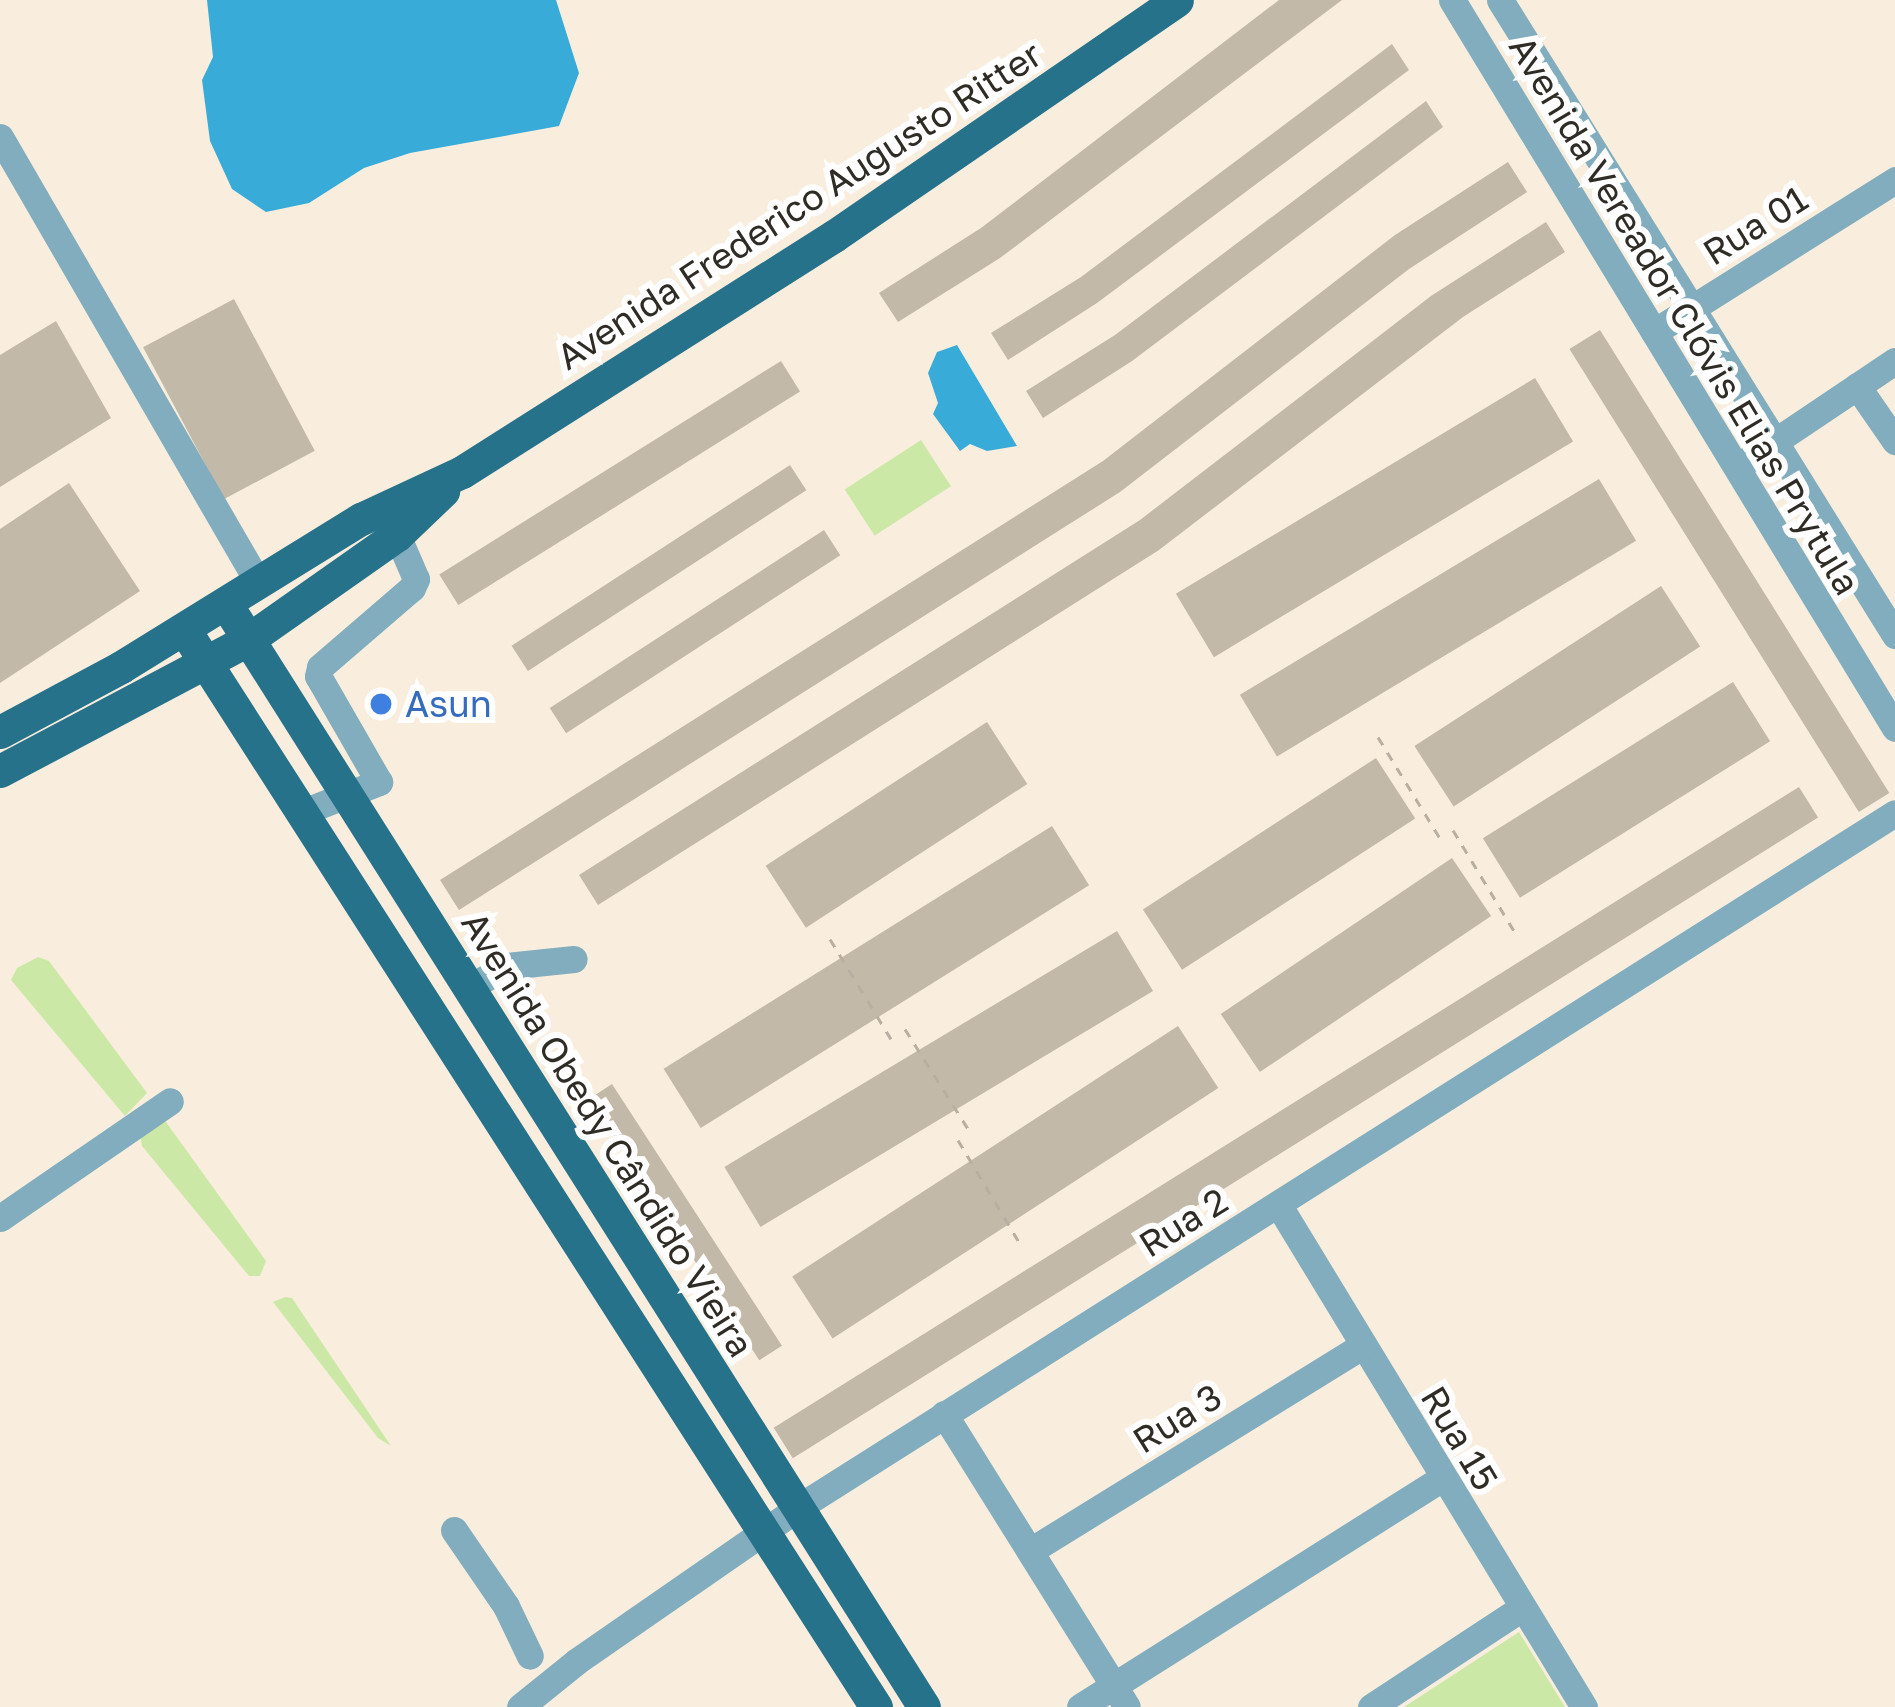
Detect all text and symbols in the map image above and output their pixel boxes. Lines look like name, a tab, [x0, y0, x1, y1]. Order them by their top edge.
street label: Avenida Vereador Clóvis Elias Prytula	[1501, 28, 1869, 602]
street label: Avenida Frederico Augusto Ritter	[549, 32, 1049, 378]
street label: Rua 01	[1695, 176, 1815, 274]
place label: Asun	[405, 682, 492, 726]
marker: Asun	[368, 691, 394, 717]
street label: Avenida Obedy Cândido Vieira	[453, 904, 763, 1364]
street label: Rua 2	[1131, 1178, 1235, 1266]
street label: Rua 3	[1125, 1374, 1229, 1462]
street label: Rua 15	[1412, 1378, 1508, 1498]

